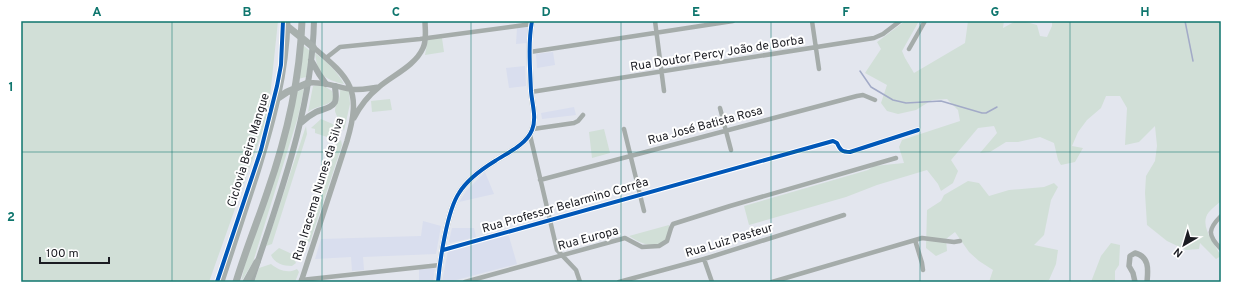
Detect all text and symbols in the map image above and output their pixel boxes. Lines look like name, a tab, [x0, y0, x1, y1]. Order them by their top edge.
text: A	[92, 5, 102, 21]
text: B	[243, 5, 252, 21]
text: C	[392, 5, 400, 21]
text: D	[541, 5, 551, 21]
text: E	[692, 5, 700, 21]
text: F	[842, 5, 850, 21]
text: G	[991, 5, 1000, 21]
text: H	[1140, 5, 1150, 21]
street label: Rua Doutor Percy João de Borba	[629, 32, 805, 76]
text: 1	[8, 80, 14, 96]
street label: Ciclovia Beira Mangue	[224, 91, 274, 209]
street label: Rua José Batista Rosa	[646, 103, 764, 149]
street label: Rua Iracema Nunes da Silva	[290, 116, 348, 263]
street label: Rua Professor Belarmino Corrêa	[480, 175, 650, 237]
text: 2	[7, 210, 15, 226]
street label: Rua Luiz Pasteur	[684, 220, 775, 262]
street label: Rua Europa	[556, 223, 620, 255]
north arrow	[1164, 225, 1204, 265]
scale bar	[40, 239, 109, 265]
text: N	[1171, 244, 1186, 260]
text: 100 m	[46, 246, 79, 262]

